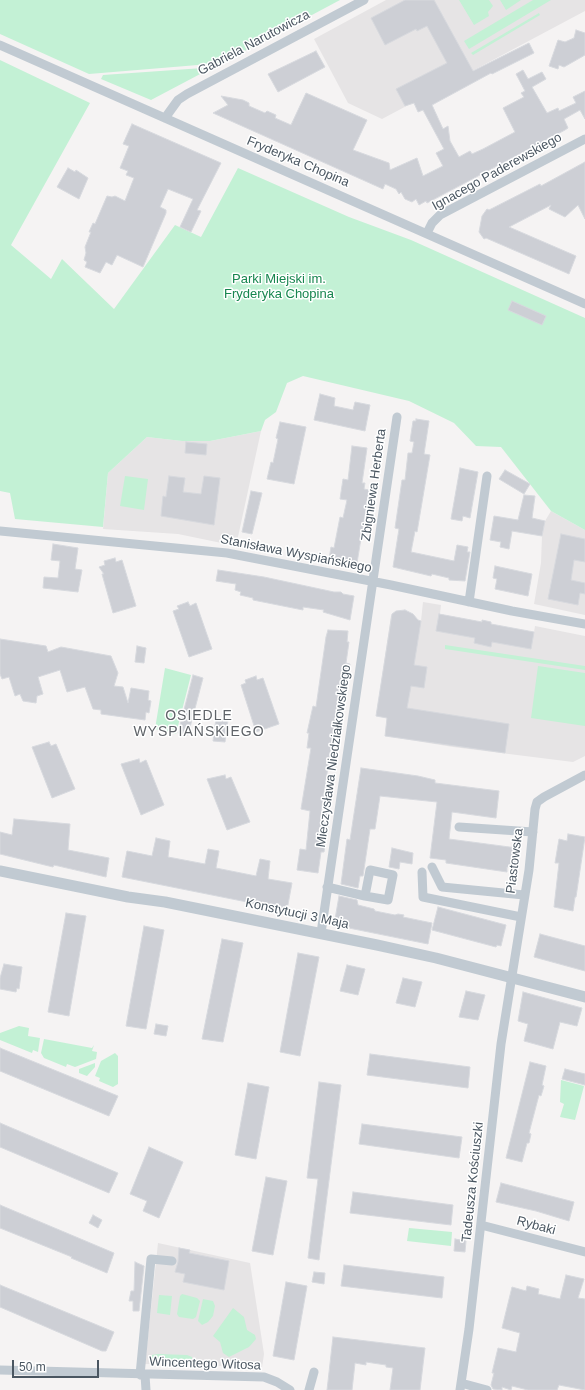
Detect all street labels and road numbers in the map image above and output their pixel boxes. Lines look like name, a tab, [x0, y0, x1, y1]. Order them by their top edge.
street label: Gabriela Narutowicza	[195, 7, 313, 79]
street label: Ignacego Paderewskiego	[429, 130, 565, 214]
street label: Fryderyka Chopina	[244, 133, 352, 191]
street label: Zbigniewa Herberta	[358, 428, 390, 542]
street label: Stanisława Wyspiańskiego	[219, 532, 373, 576]
street label: Mieczysława Niedziałkowskiego	[313, 664, 355, 848]
street label: Piastowska	[503, 827, 527, 895]
street label: Konstytucji 3 Maja	[244, 895, 350, 933]
street label: Tadeusza Kościuszki	[459, 1121, 487, 1243]
street label: Rybaki	[515, 1213, 557, 1239]
street label: Wincentego Witosa	[149, 1354, 261, 1374]

